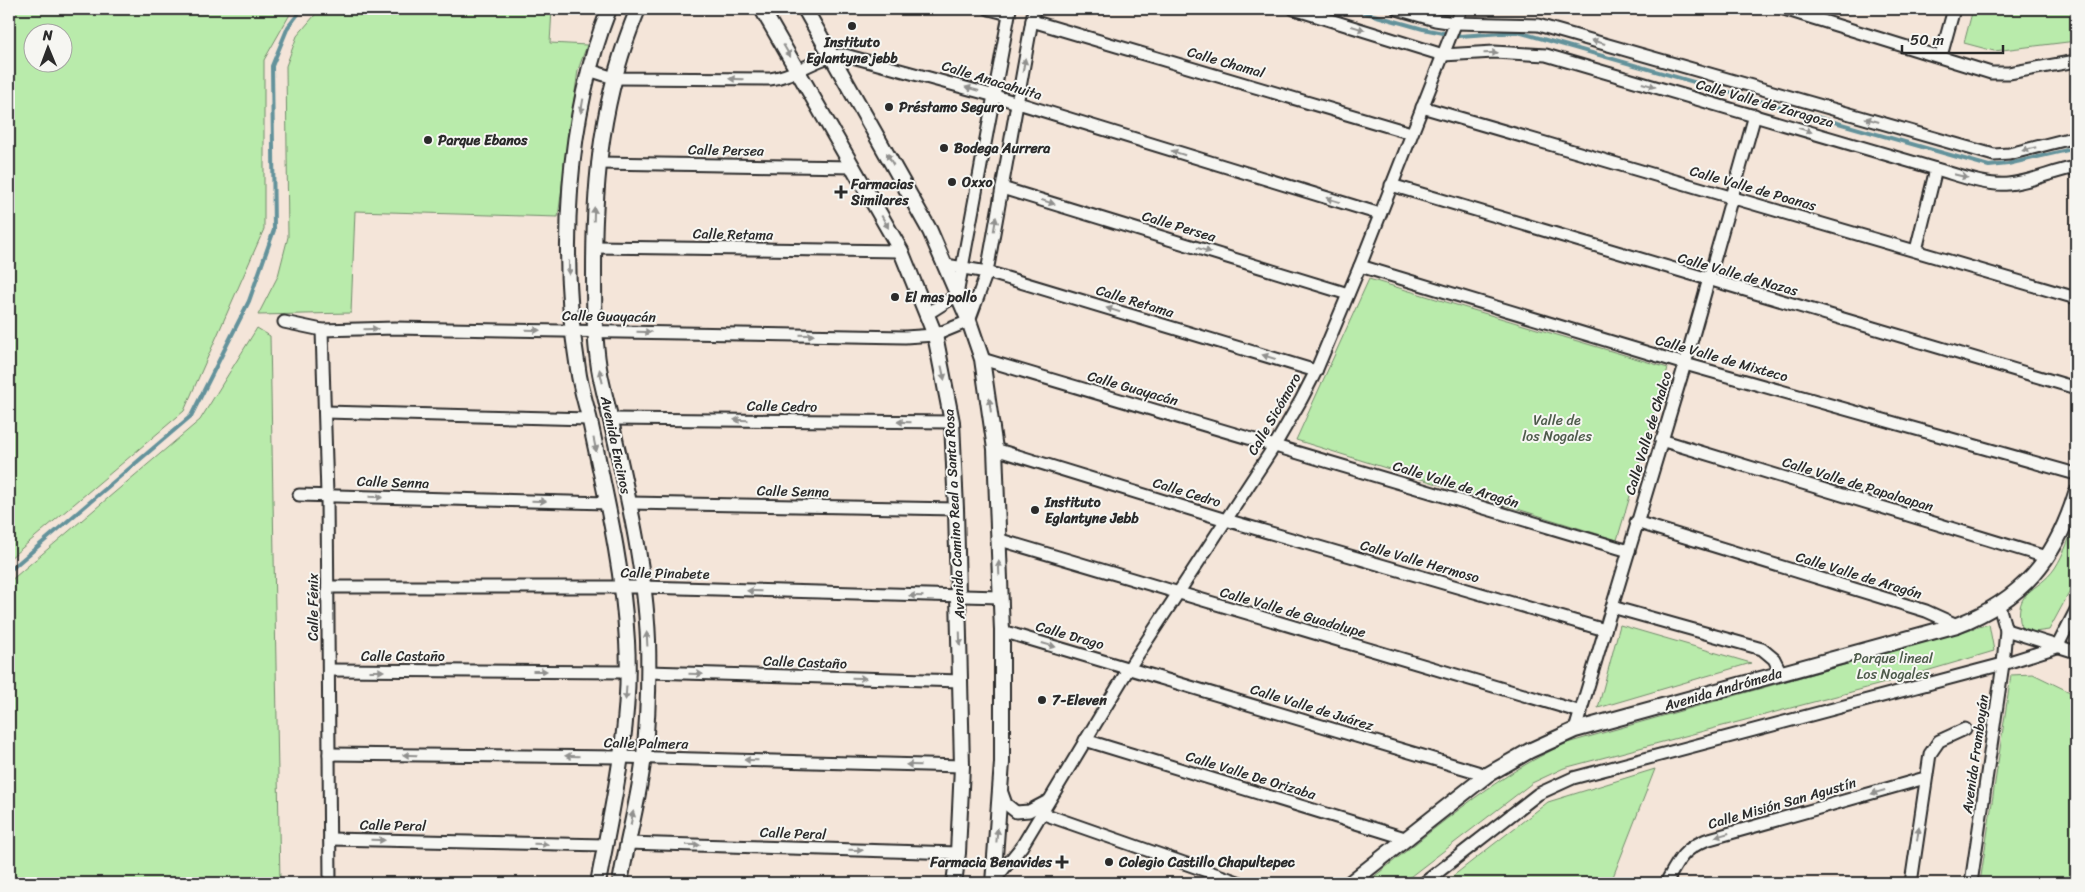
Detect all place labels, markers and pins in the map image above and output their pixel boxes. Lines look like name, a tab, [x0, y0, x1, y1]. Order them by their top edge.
marker: Instituto Eglantyne jebb	[846, 20, 858, 32]
place label: Instituto Eglantyne jebb	[806, 30, 898, 71]
place label: Préstamo Seguro	[899, 95, 1005, 120]
marker: Préstamo Seguro	[883, 101, 895, 113]
place label: Parque Ebanos	[438, 128, 528, 153]
marker: Parque Ebanos	[422, 134, 434, 146]
place label: Bodega Aurrera	[954, 136, 1051, 161]
marker: Bodega Aurrera	[938, 142, 950, 154]
place label: Oxxo	[961, 170, 993, 195]
place label: Farmacias Similares	[850, 172, 914, 213]
marker: Oxxo	[946, 176, 958, 188]
marker: Farmacias Similares	[835, 186, 847, 198]
place label: El mas pollo	[905, 285, 977, 310]
marker: El mas pollo	[889, 291, 901, 303]
place label: Instituto Eglantyne Jebb	[1044, 490, 1139, 531]
marker: Instituto Eglantyne Jebb	[1029, 504, 1041, 516]
place label: 7-Eleven	[1052, 688, 1107, 713]
marker: 7-Eleven	[1036, 694, 1048, 706]
place label: Farmacia Benavides	[929, 850, 1053, 875]
place label: Colegio Castillo Chapultepec	[1118, 850, 1296, 875]
marker: Farmacia Benavides	[1056, 856, 1068, 868]
marker: Colegio Castillo Chapultepec	[1103, 856, 1115, 868]

